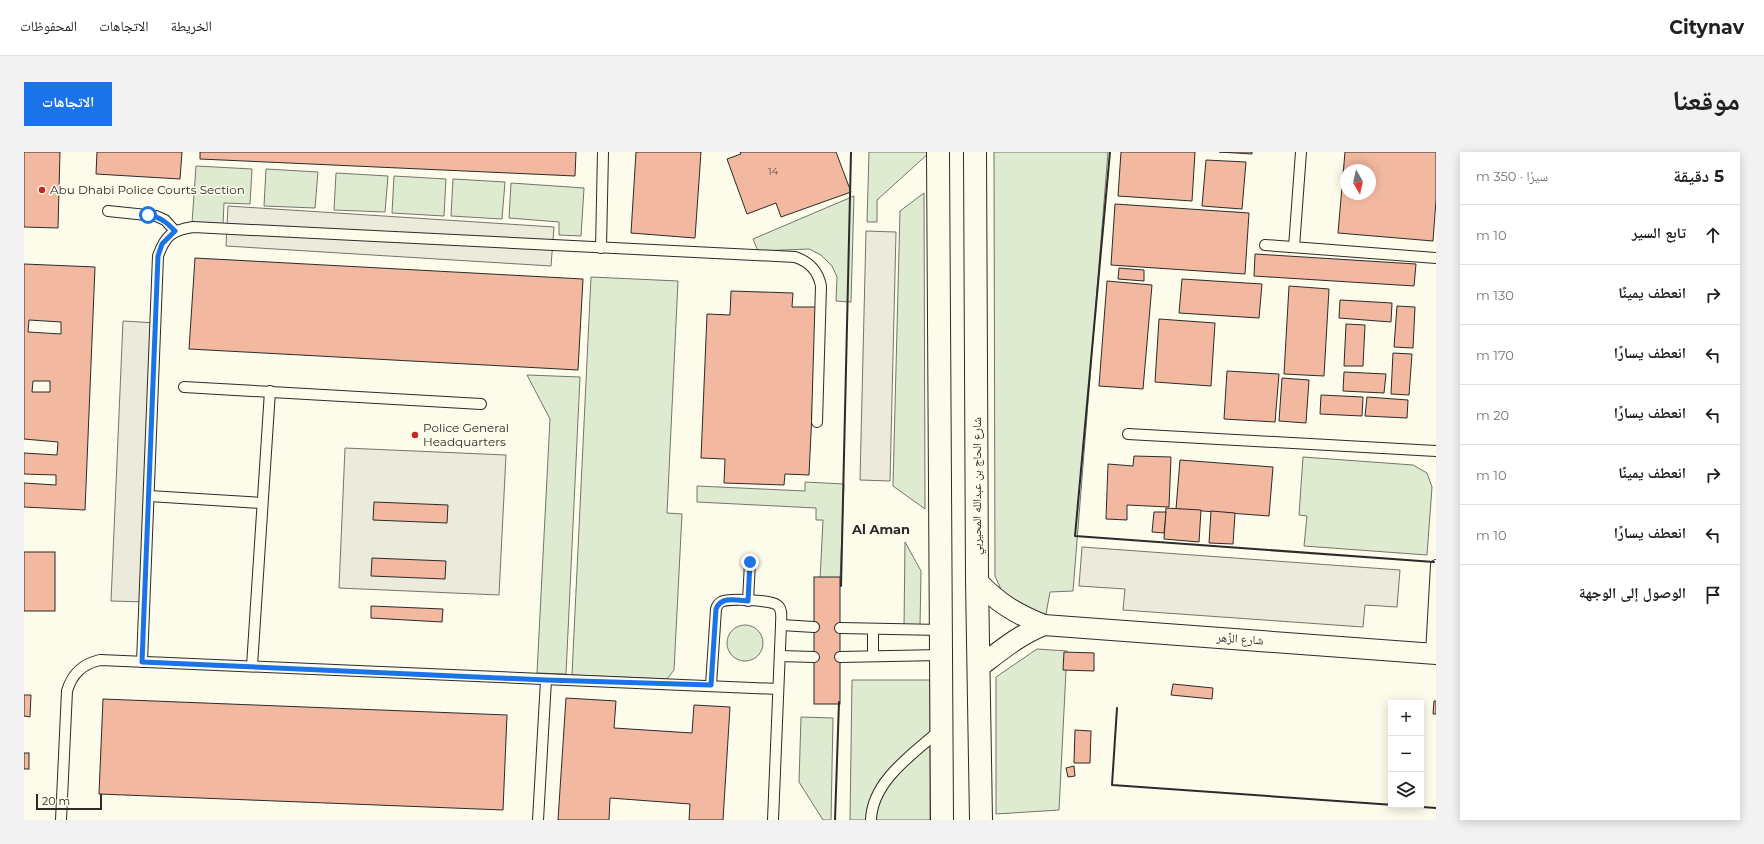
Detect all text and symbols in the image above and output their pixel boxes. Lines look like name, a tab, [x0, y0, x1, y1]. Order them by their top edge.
text: Citynav	[1669, 16, 1744, 39]
text: المحفوظات	[20, 17, 77, 35]
text: الاتجاهات	[99, 17, 149, 35]
text: الخريطة	[171, 17, 212, 35]
button: الاتجاهات	[24, 82, 112, 126]
text: موقعنا	[1672, 83, 1740, 117]
north arrow	[1340, 164, 1376, 200]
house number: 14	[768, 165, 778, 178]
text: 5 دقيقة	[1673, 166, 1724, 186]
text: سيرًا · 350 m	[1476, 168, 1548, 184]
place label: Abu Dhabi Police Courts Section	[50, 182, 245, 197]
marker: Abu Dhabi Police Courts Section	[37, 185, 47, 195]
route start	[139, 206, 157, 224]
text: تابع السير	[1632, 223, 1686, 242]
icon: ahead	[1702, 224, 1724, 246]
text: 10 m	[1476, 227, 1507, 243]
text: انعطف يمينًا	[1618, 283, 1686, 302]
icon: right	[1702, 284, 1724, 306]
text: 130 m	[1476, 287, 1514, 303]
text: انعطف يسارًا	[1614, 343, 1686, 362]
icon: left	[1702, 344, 1724, 366]
text: 170 m	[1476, 347, 1514, 363]
text: انعطف يسارًا	[1614, 403, 1686, 422]
icon: left	[1702, 404, 1724, 426]
text: 20 m	[1476, 407, 1509, 423]
street label: شارع الحاج بن عبدالله المحيربي	[969, 417, 987, 555]
place label: Police General Headquarters	[423, 420, 509, 449]
marker: Police General Headquarters	[410, 430, 420, 440]
text: انعطف يمينًا	[1618, 463, 1686, 482]
icon: right	[1702, 464, 1724, 486]
text: 10 m	[1476, 467, 1507, 483]
district label: Al Aman	[851, 521, 910, 537]
text: انعطف يسارًا	[1614, 523, 1686, 542]
icon: left	[1702, 524, 1724, 546]
text: 10 m	[1476, 527, 1507, 543]
route end	[741, 553, 759, 571]
text: الوصول إلى الوجهة	[1579, 583, 1686, 602]
icon: arrive	[1702, 584, 1724, 606]
street label: شارع الزَّهر	[1215, 629, 1264, 649]
map controls	[1388, 700, 1424, 808]
button: +	[1388, 700, 1424, 736]
button: −	[1388, 736, 1424, 772]
button: layers	[1388, 772, 1424, 808]
scale bar	[36, 792, 102, 811]
text: 20 m	[42, 794, 70, 808]

